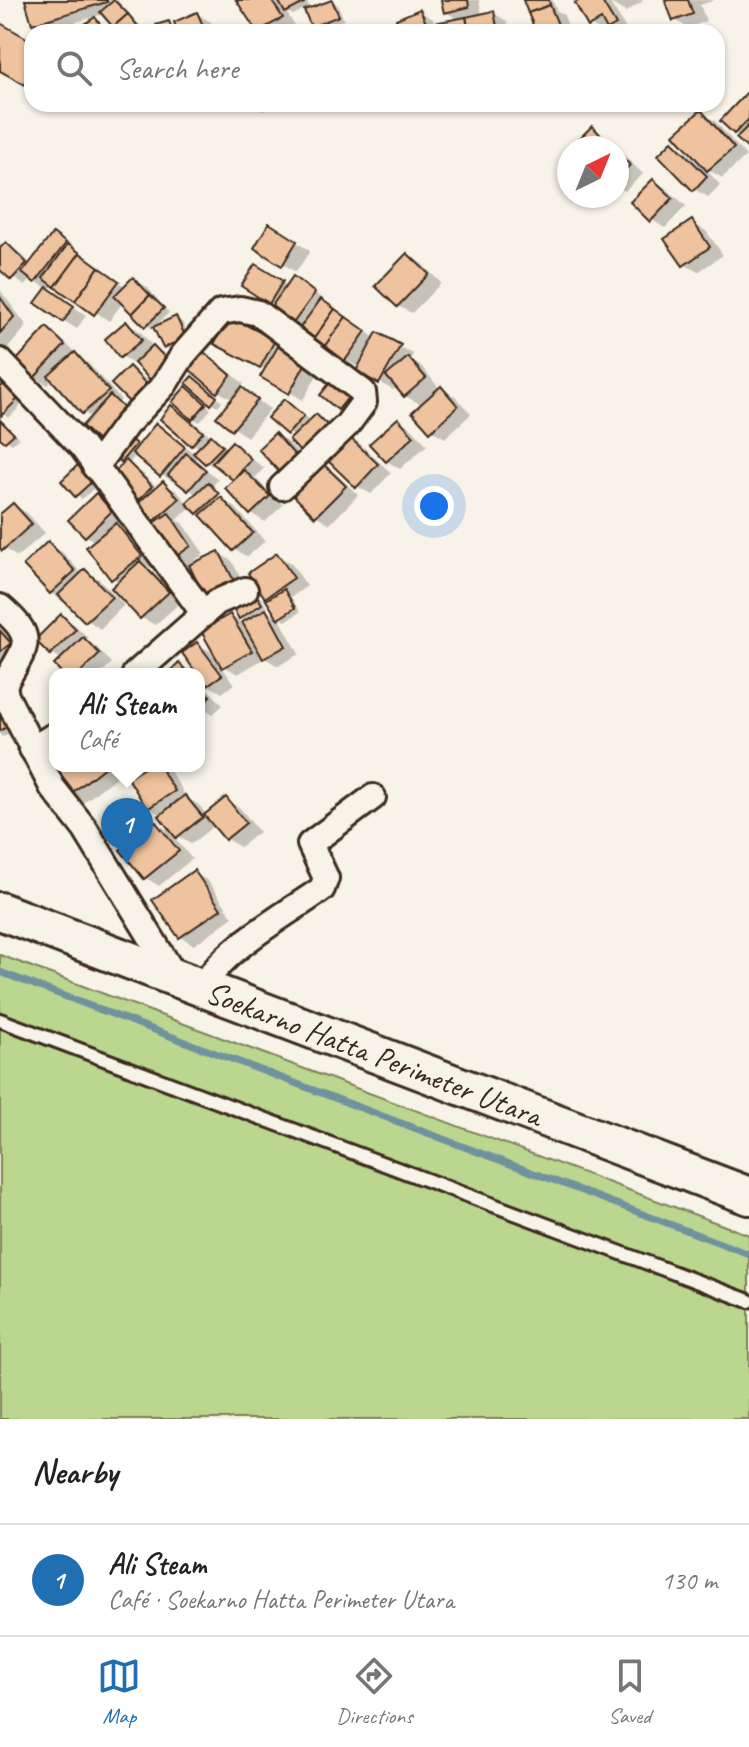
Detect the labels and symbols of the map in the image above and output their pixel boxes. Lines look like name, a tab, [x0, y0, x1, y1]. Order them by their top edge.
north arrow	[557, 136, 629, 208]
your location	[414, 486, 454, 526]
pin: 1	[101, 798, 153, 864]
street label: Soekarno Hatta Perimeter Utara	[200, 971, 550, 1137]

